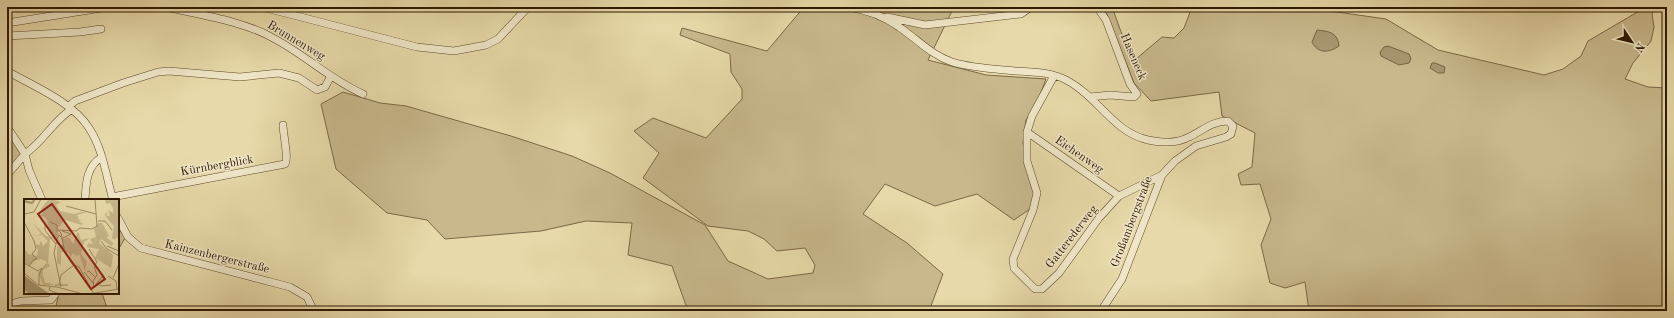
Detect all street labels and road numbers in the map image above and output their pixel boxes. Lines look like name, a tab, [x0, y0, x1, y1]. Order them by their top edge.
street label: Brunnenweg	[265, 19, 328, 63]
street label: Haseneck	[1118, 32, 1148, 82]
street label: Eichenweg	[1053, 134, 1106, 176]
street label: Kürnbergblick	[179, 154, 255, 178]
street label: Großambergstraße	[1109, 174, 1155, 269]
street label: Gatterederweg	[1044, 203, 1101, 271]
street label: Kainzenbergerstraße	[163, 238, 271, 276]

